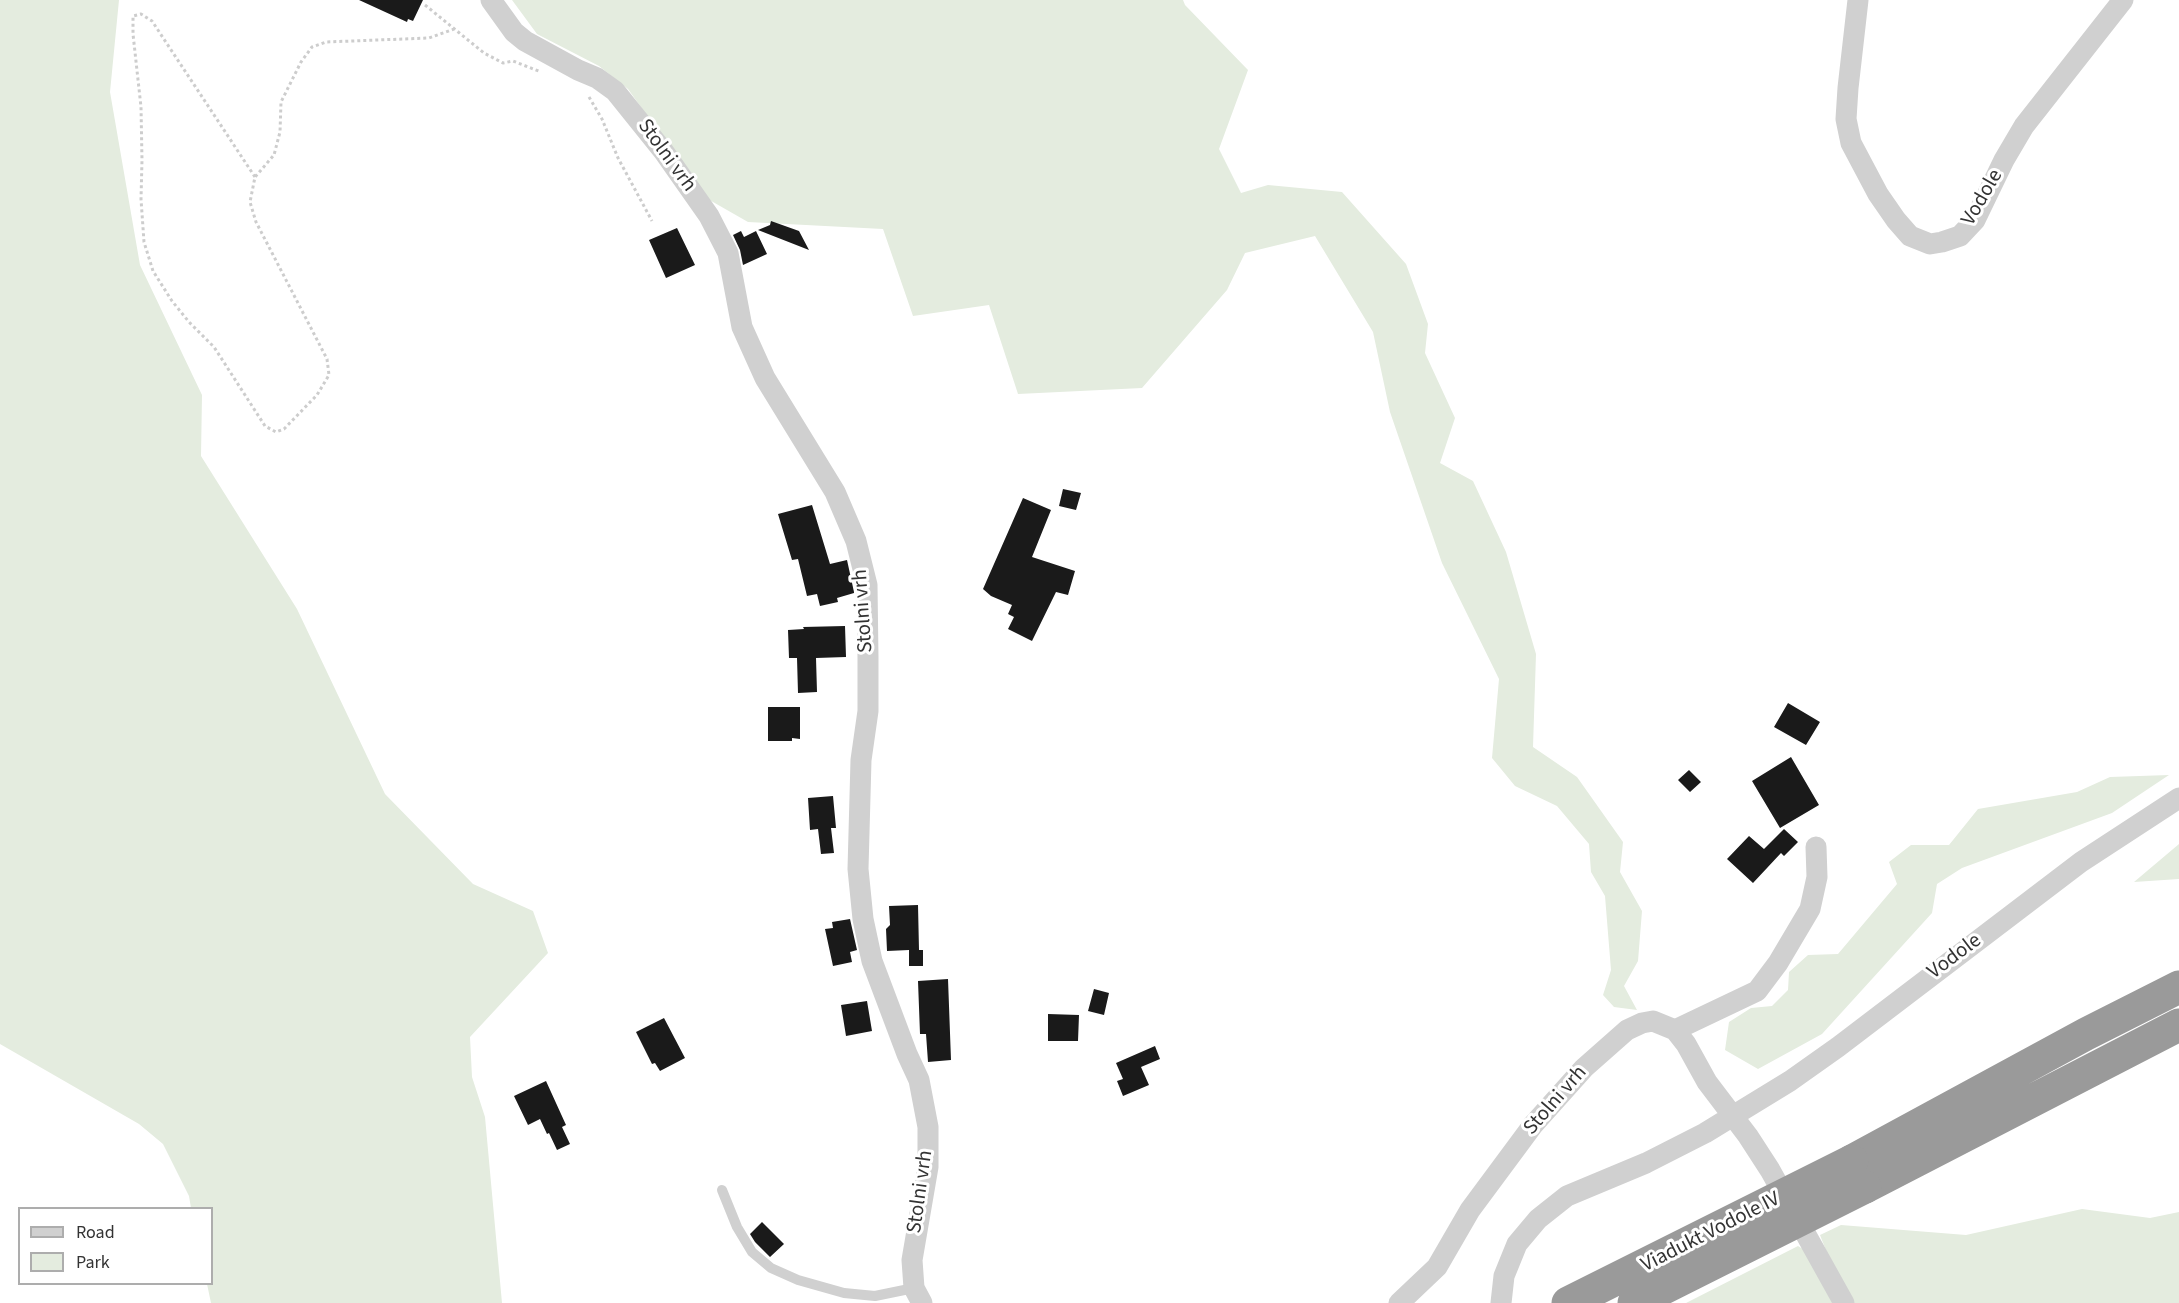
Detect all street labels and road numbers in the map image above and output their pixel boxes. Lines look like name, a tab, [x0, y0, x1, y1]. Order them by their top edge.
street label: Stolni vrh	[631, 115, 701, 197]
street label: Vodole	[1957, 165, 2009, 231]
street label: Stolni vrh	[849, 568, 879, 654]
street label: Vodole	[1923, 929, 1987, 985]
street label: Stolni vrh	[1519, 1061, 1593, 1141]
street label: Stolni vrh	[903, 1149, 939, 1235]
street label: Viadukt Vodole IV	[1638, 1187, 1784, 1279]

